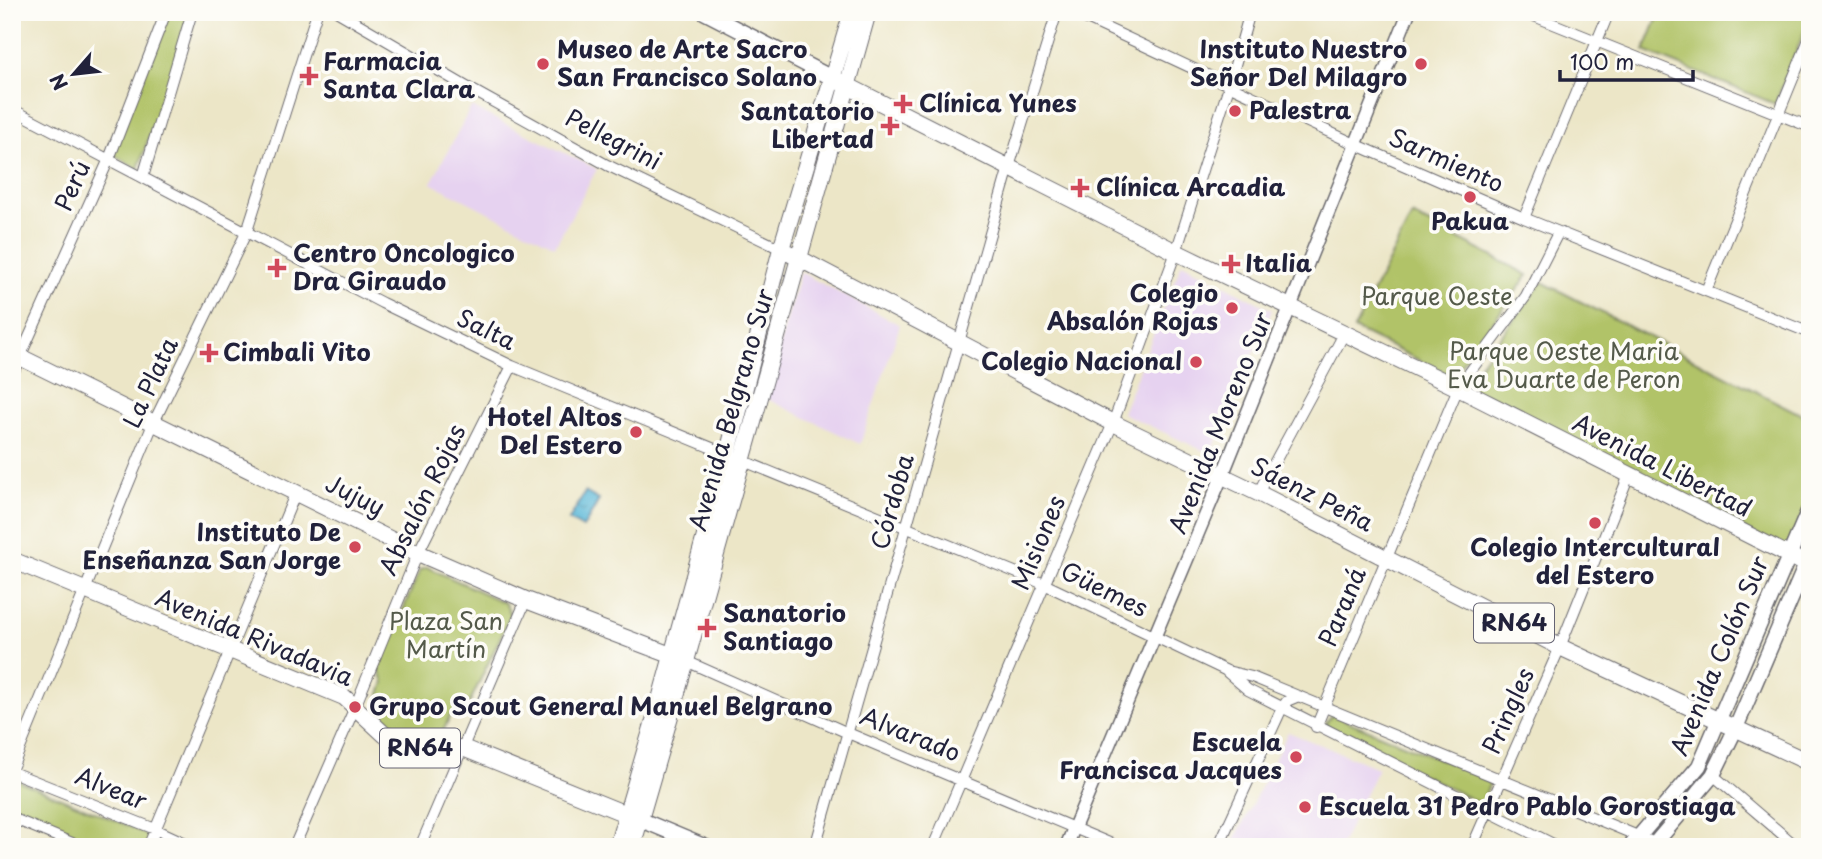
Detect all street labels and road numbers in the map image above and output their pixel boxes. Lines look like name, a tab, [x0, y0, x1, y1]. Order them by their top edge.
street label: Pellegrini	[560, 99, 668, 178]
street label: Sarmiento	[1384, 118, 1510, 200]
street label: Perú	[44, 154, 98, 216]
street label: Avenida Belgrano Sur	[678, 283, 782, 535]
street label: Salta	[451, 299, 523, 358]
street label: Avenida Moreno Sur	[1158, 305, 1280, 539]
street label: La Plata	[113, 331, 186, 433]
street label: Avenida Libertad	[1567, 404, 1759, 525]
street label: Absalón Rojas	[369, 418, 473, 581]
street label: Sáenz Peña	[1245, 447, 1380, 539]
street label: Córdoba	[860, 449, 922, 553]
street label: Jujuy	[320, 464, 392, 524]
street label: Misiones	[1001, 489, 1073, 595]
street label: Avenida Colón Sur	[1660, 549, 1777, 761]
street label: Güemes	[1055, 552, 1154, 625]
street label: Paraná	[1308, 561, 1374, 651]
street label: Avenida Rivadavia	[150, 578, 359, 694]
road number: RN64	[1474, 604, 1554, 642]
street label: Pringles	[1472, 661, 1542, 759]
street label: Alvarado	[855, 697, 966, 770]
road number: RN64	[380, 728, 460, 768]
street label: Alvear	[71, 757, 153, 818]

